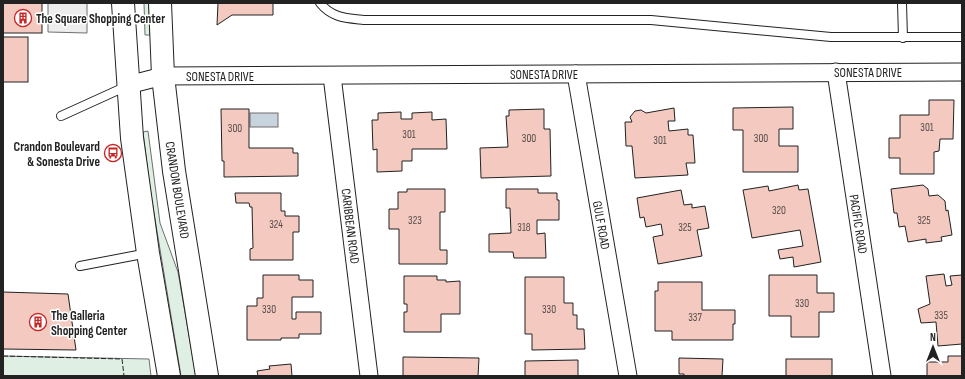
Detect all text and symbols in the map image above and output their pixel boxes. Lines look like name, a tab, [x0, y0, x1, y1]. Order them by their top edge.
building icon: The Square Shopping Center	[13, 8, 33, 28]
place label: The Square Shopping Center	[36, 11, 165, 27]
street label: SONESTA DRIVE	[834, 65, 902, 81]
street label: SONESTA DRIVE	[510, 67, 578, 83]
street label: SONESTA DRIVE	[186, 69, 254, 85]
house number: 301	[920, 121, 934, 134]
house number: 300	[228, 122, 242, 135]
house number: 301	[402, 128, 416, 141]
house number: 300	[522, 132, 536, 145]
house number: 300	[754, 132, 768, 145]
house number: 301	[653, 134, 667, 147]
place label: Crandon Boulevard & Sonesta Drive	[14, 139, 100, 170]
street label: CRANDON BOULEVARD	[161, 140, 193, 240]
bus stop icon: Crandon Boulevard & Sonesta Drive	[103, 143, 123, 163]
street label: CARIBBEAN ROAD	[337, 188, 363, 265]
street label: PACIFIC ROAD	[845, 193, 871, 255]
street label: GULF ROAD	[589, 200, 613, 251]
house number: 320	[772, 204, 786, 217]
house number: 323	[408, 214, 422, 227]
house number: 325	[917, 214, 931, 227]
house number: 324	[269, 218, 283, 231]
house number: 318	[517, 221, 531, 234]
house number: 325	[678, 221, 692, 234]
house number: 330	[795, 297, 809, 310]
house number: 330	[262, 303, 276, 316]
house number: 330	[542, 303, 556, 316]
place label: The Galleria Shopping Center	[51, 308, 127, 339]
house number: 335	[934, 309, 948, 322]
house number: 337	[688, 311, 702, 324]
building icon: The Galleria Shopping Center	[28, 312, 48, 332]
north arrow	[913, 327, 953, 367]
text: N	[930, 331, 936, 344]

